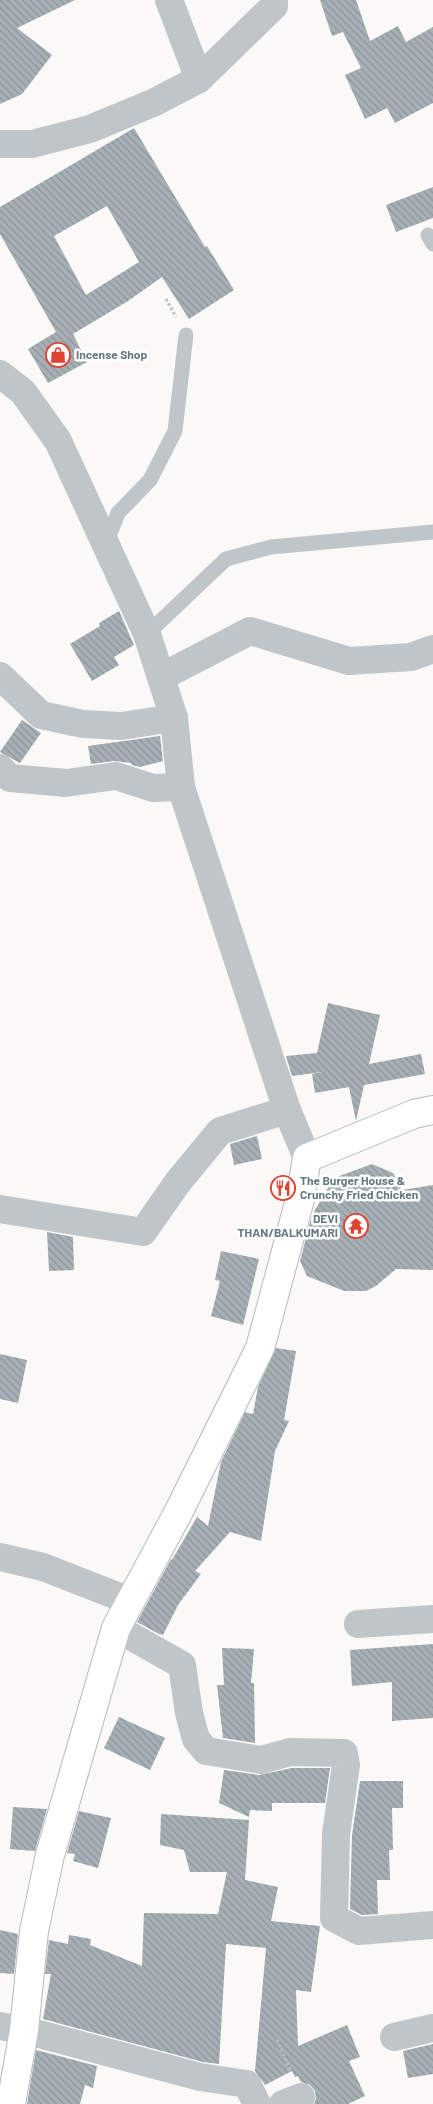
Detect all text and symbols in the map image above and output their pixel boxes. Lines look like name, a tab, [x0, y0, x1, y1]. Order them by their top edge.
shop icon: Incense Shop	[45, 342, 71, 368]
place label: Incense Shop	[76, 347, 148, 361]
place label: The Burger House & Crunchy Fried Chicken	[300, 1173, 418, 1201]
restaurant icon: The Burger House & Crunchy Fried Chicken	[270, 1175, 296, 1201]
place label: DEVI THAN/BALKUMARI	[238, 1211, 338, 1239]
temple icon: DEVI THAN/BALKUMARI	[343, 1213, 369, 1239]

